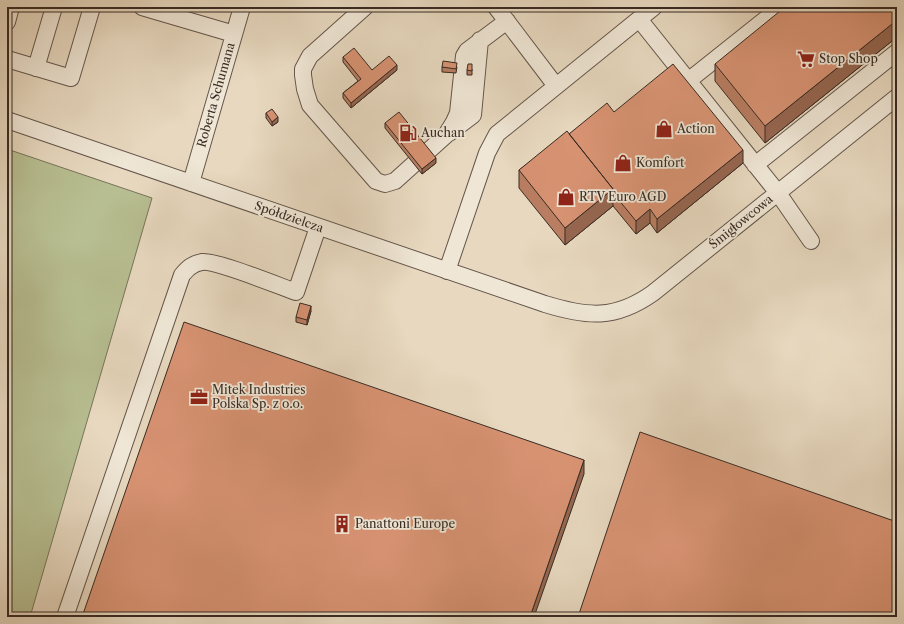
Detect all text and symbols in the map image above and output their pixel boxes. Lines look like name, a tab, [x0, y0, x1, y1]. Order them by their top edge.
street label: Roberta Schumana	[193, 40, 238, 149]
supermarket icon: Stop Shop	[796, 49, 816, 69]
place label: Stop Shop	[819, 51, 878, 66]
shop icon: Action	[654, 119, 674, 139]
place label: Action	[676, 121, 715, 136]
fuel station icon: Auchan	[398, 123, 418, 143]
place label: Auchan	[420, 125, 465, 140]
shop icon: Komfort	[613, 153, 633, 173]
place label: Komfort	[636, 155, 685, 170]
shop icon: RTV Euro AGD	[556, 187, 576, 207]
place label: RTV Euro AGD	[579, 189, 667, 204]
street label: Śmigłowcowa	[705, 190, 776, 252]
street label: Spółdzielcza	[253, 198, 326, 236]
place label: Mitek Industries Polska Sp. z o.o.	[212, 382, 305, 411]
office icon: Mitek Industries Polska Sp. z o.o.	[189, 387, 209, 407]
building icon: Panattoni Europe	[332, 514, 352, 534]
place label: Panattoni Europe	[355, 516, 455, 531]

